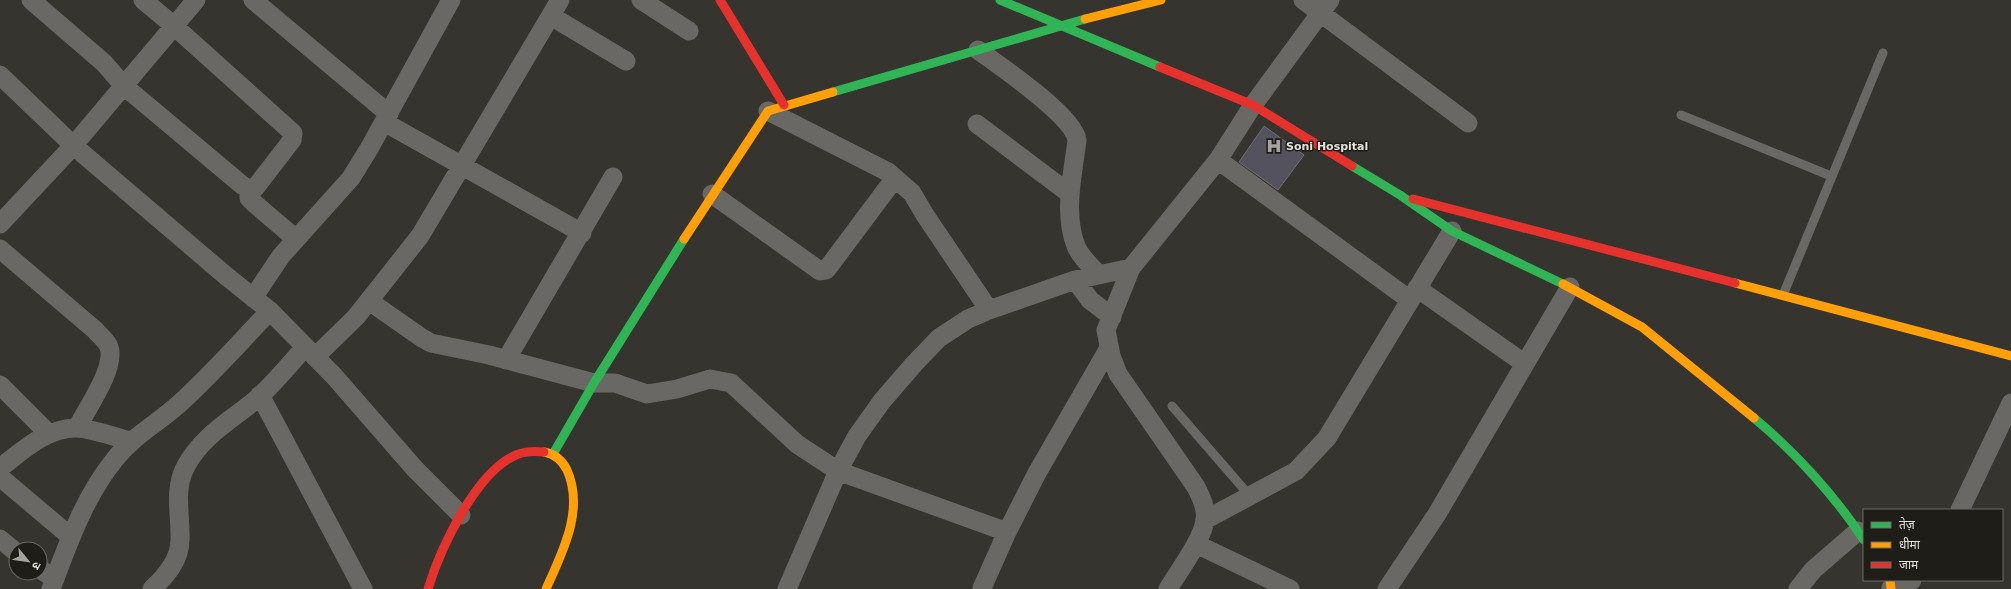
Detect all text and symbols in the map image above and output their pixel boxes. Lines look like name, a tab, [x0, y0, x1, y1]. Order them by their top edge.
hospital icon: Soni Hospital	[1265, 137, 1283, 155]
place label: Soni Hospital	[1286, 140, 1368, 153]
legend	[1863, 509, 2003, 581]
text: तेज़	[1899, 517, 1916, 532]
text: धीमा	[1899, 537, 1921, 552]
north arrow	[8, 541, 48, 581]
text: जाम	[1899, 558, 1919, 572]
text: उ	[29, 560, 44, 572]

